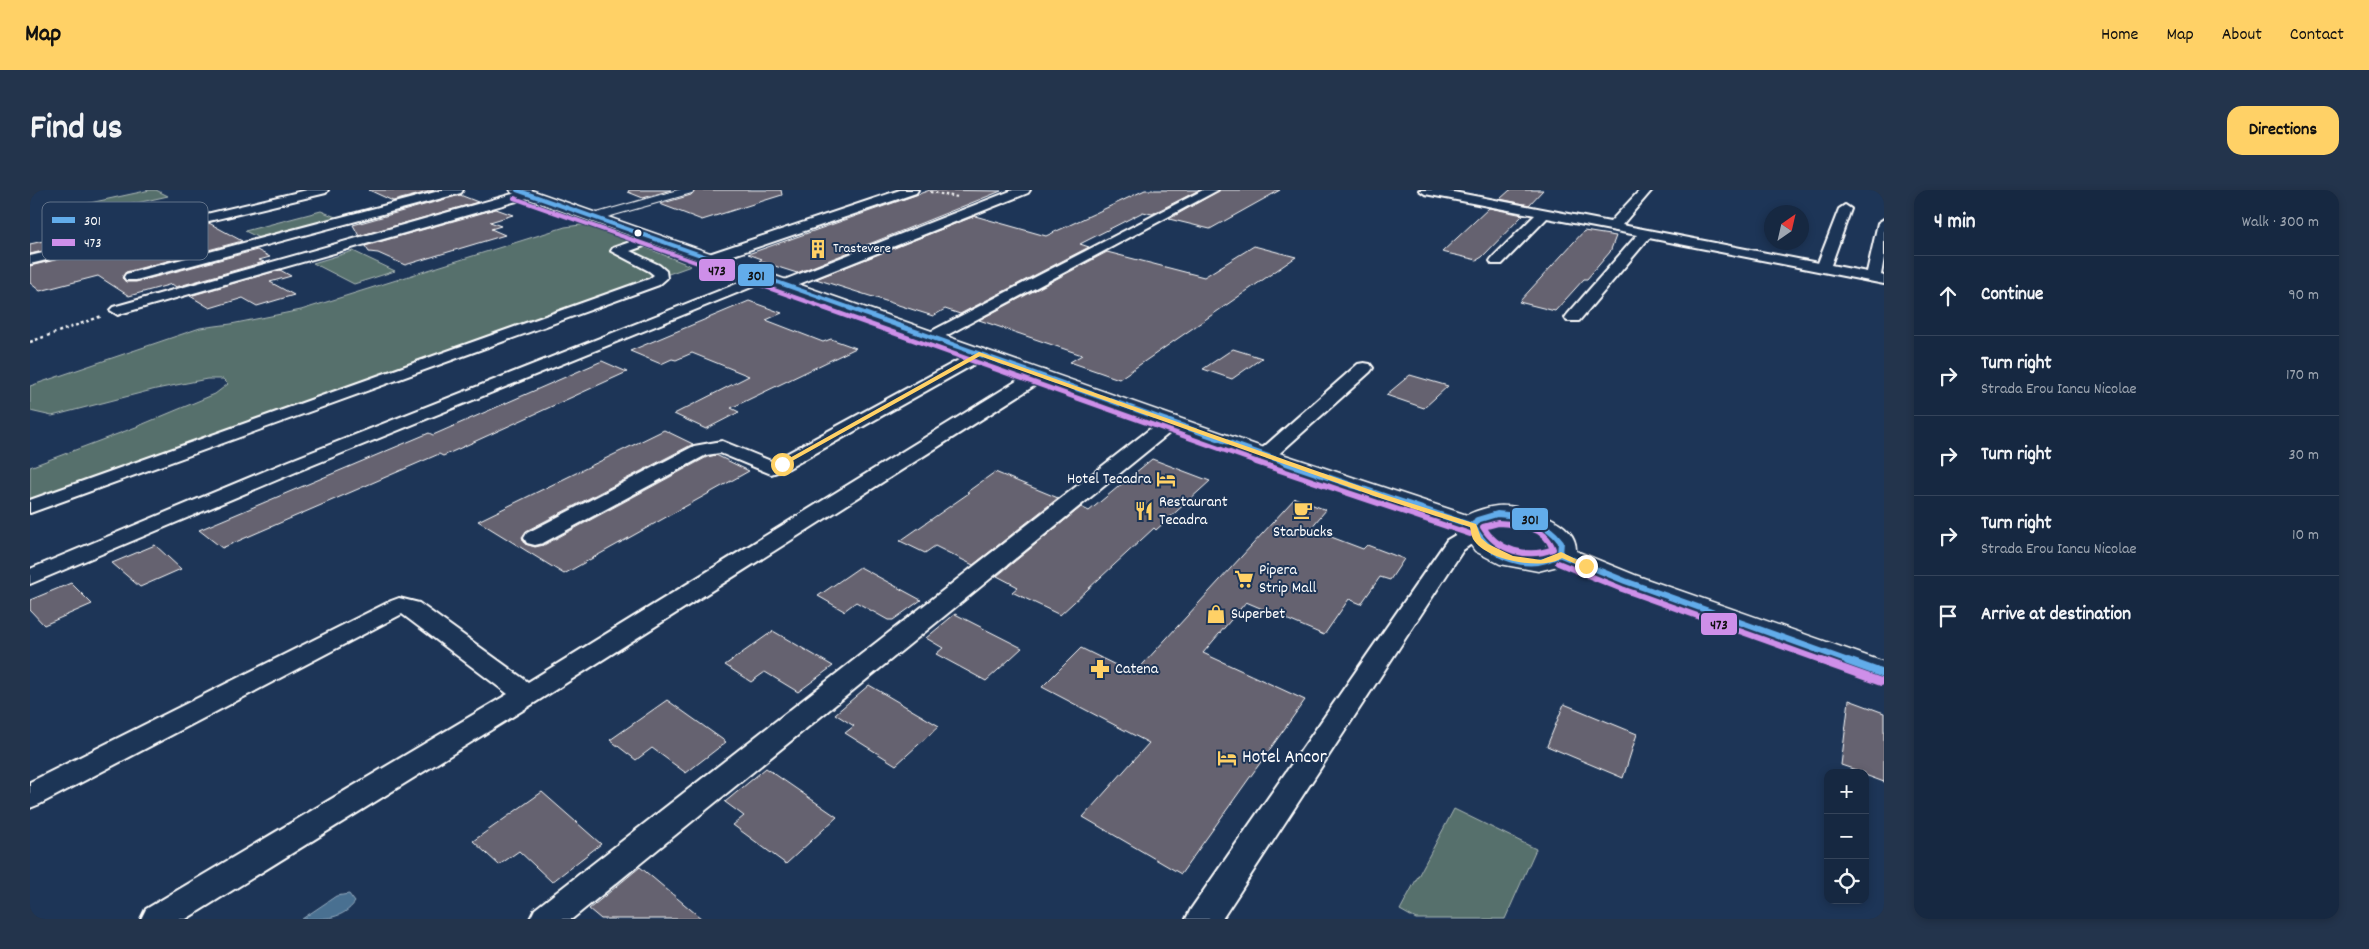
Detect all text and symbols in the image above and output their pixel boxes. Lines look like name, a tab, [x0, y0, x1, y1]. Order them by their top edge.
text: Map	[25, 18, 61, 52]
text: Home	[2101, 23, 2138, 48]
text: Map	[2166, 23, 2194, 48]
text: About	[2222, 23, 2262, 48]
text: Contact	[2290, 23, 2344, 48]
text: Find us	[30, 105, 122, 155]
button: Directions	[2227, 106, 2339, 155]
legend	[42, 202, 208, 260]
north arrow	[1764, 205, 1809, 250]
text: 4 min	[1934, 208, 1976, 238]
text: Walk · 300 m	[2242, 211, 2319, 234]
text: 301	[84, 212, 101, 232]
unlabelled marker	[633, 228, 643, 238]
text: 473	[84, 234, 101, 254]
building icon: Trastevere	[807, 238, 829, 260]
place label: Trastevere	[833, 239, 891, 259]
line badge: 473	[698, 258, 736, 282]
text: 473	[708, 262, 726, 282]
line badge: 301	[737, 263, 775, 287]
text: 301	[748, 267, 764, 287]
icon: ahead	[1934, 282, 1962, 310]
text: Continue	[1981, 282, 2043, 309]
text: 90 m	[2288, 284, 2319, 307]
text: Turn right	[1981, 351, 2052, 378]
icon: right	[1934, 362, 1962, 390]
text: 170 m	[2286, 364, 2319, 387]
text: Strada Erou Iancu Nicolae	[1981, 378, 2137, 401]
icon: right	[1934, 442, 1962, 470]
text: Turn right	[1981, 442, 2052, 469]
text: 30 m	[2289, 444, 2319, 467]
route start	[771, 453, 794, 476]
place label: Hotel Tecadra	[1067, 468, 1151, 491]
hotel icon: Hotel Tecadra	[1155, 468, 1177, 490]
place label: Restaurant Tecadra	[1159, 491, 1228, 532]
cafe icon: Starbucks	[1292, 499, 1314, 521]
restaurant icon: Restaurant Tecadra	[1133, 500, 1155, 522]
line badge: 301	[1511, 507, 1549, 531]
text: 301	[1522, 511, 1538, 531]
text: Turn right	[1981, 511, 2052, 538]
place label: Starbucks	[1273, 521, 1333, 544]
icon: right	[1934, 522, 1962, 550]
text: 10 m	[2292, 524, 2319, 547]
text: Strada Erou Iancu Nicolae	[1981, 538, 2137, 561]
route end	[1575, 555, 1598, 578]
place label: Pipera Strip Mall	[1259, 559, 1317, 600]
supermarket icon: Pipera Strip Mall	[1233, 568, 1255, 590]
icon: arrive	[1934, 602, 1962, 630]
text: Arrive at destination	[1981, 602, 2131, 629]
shop icon: Superbet	[1205, 603, 1227, 625]
place label: Superbet	[1231, 603, 1285, 626]
line badge: 473	[1700, 612, 1738, 636]
text: 473	[1710, 616, 1728, 636]
pharmacy icon: Catena	[1089, 658, 1111, 680]
place label: Catena	[1115, 658, 1159, 681]
place label: Hotel Ancor	[1242, 745, 1327, 772]
hotel icon: Hotel Ancor	[1216, 747, 1238, 769]
map controls	[1824, 769, 1869, 904]
button: +	[1824, 769, 1869, 814]
button: −	[1824, 814, 1869, 859]
button: locate	[1824, 859, 1869, 904]

